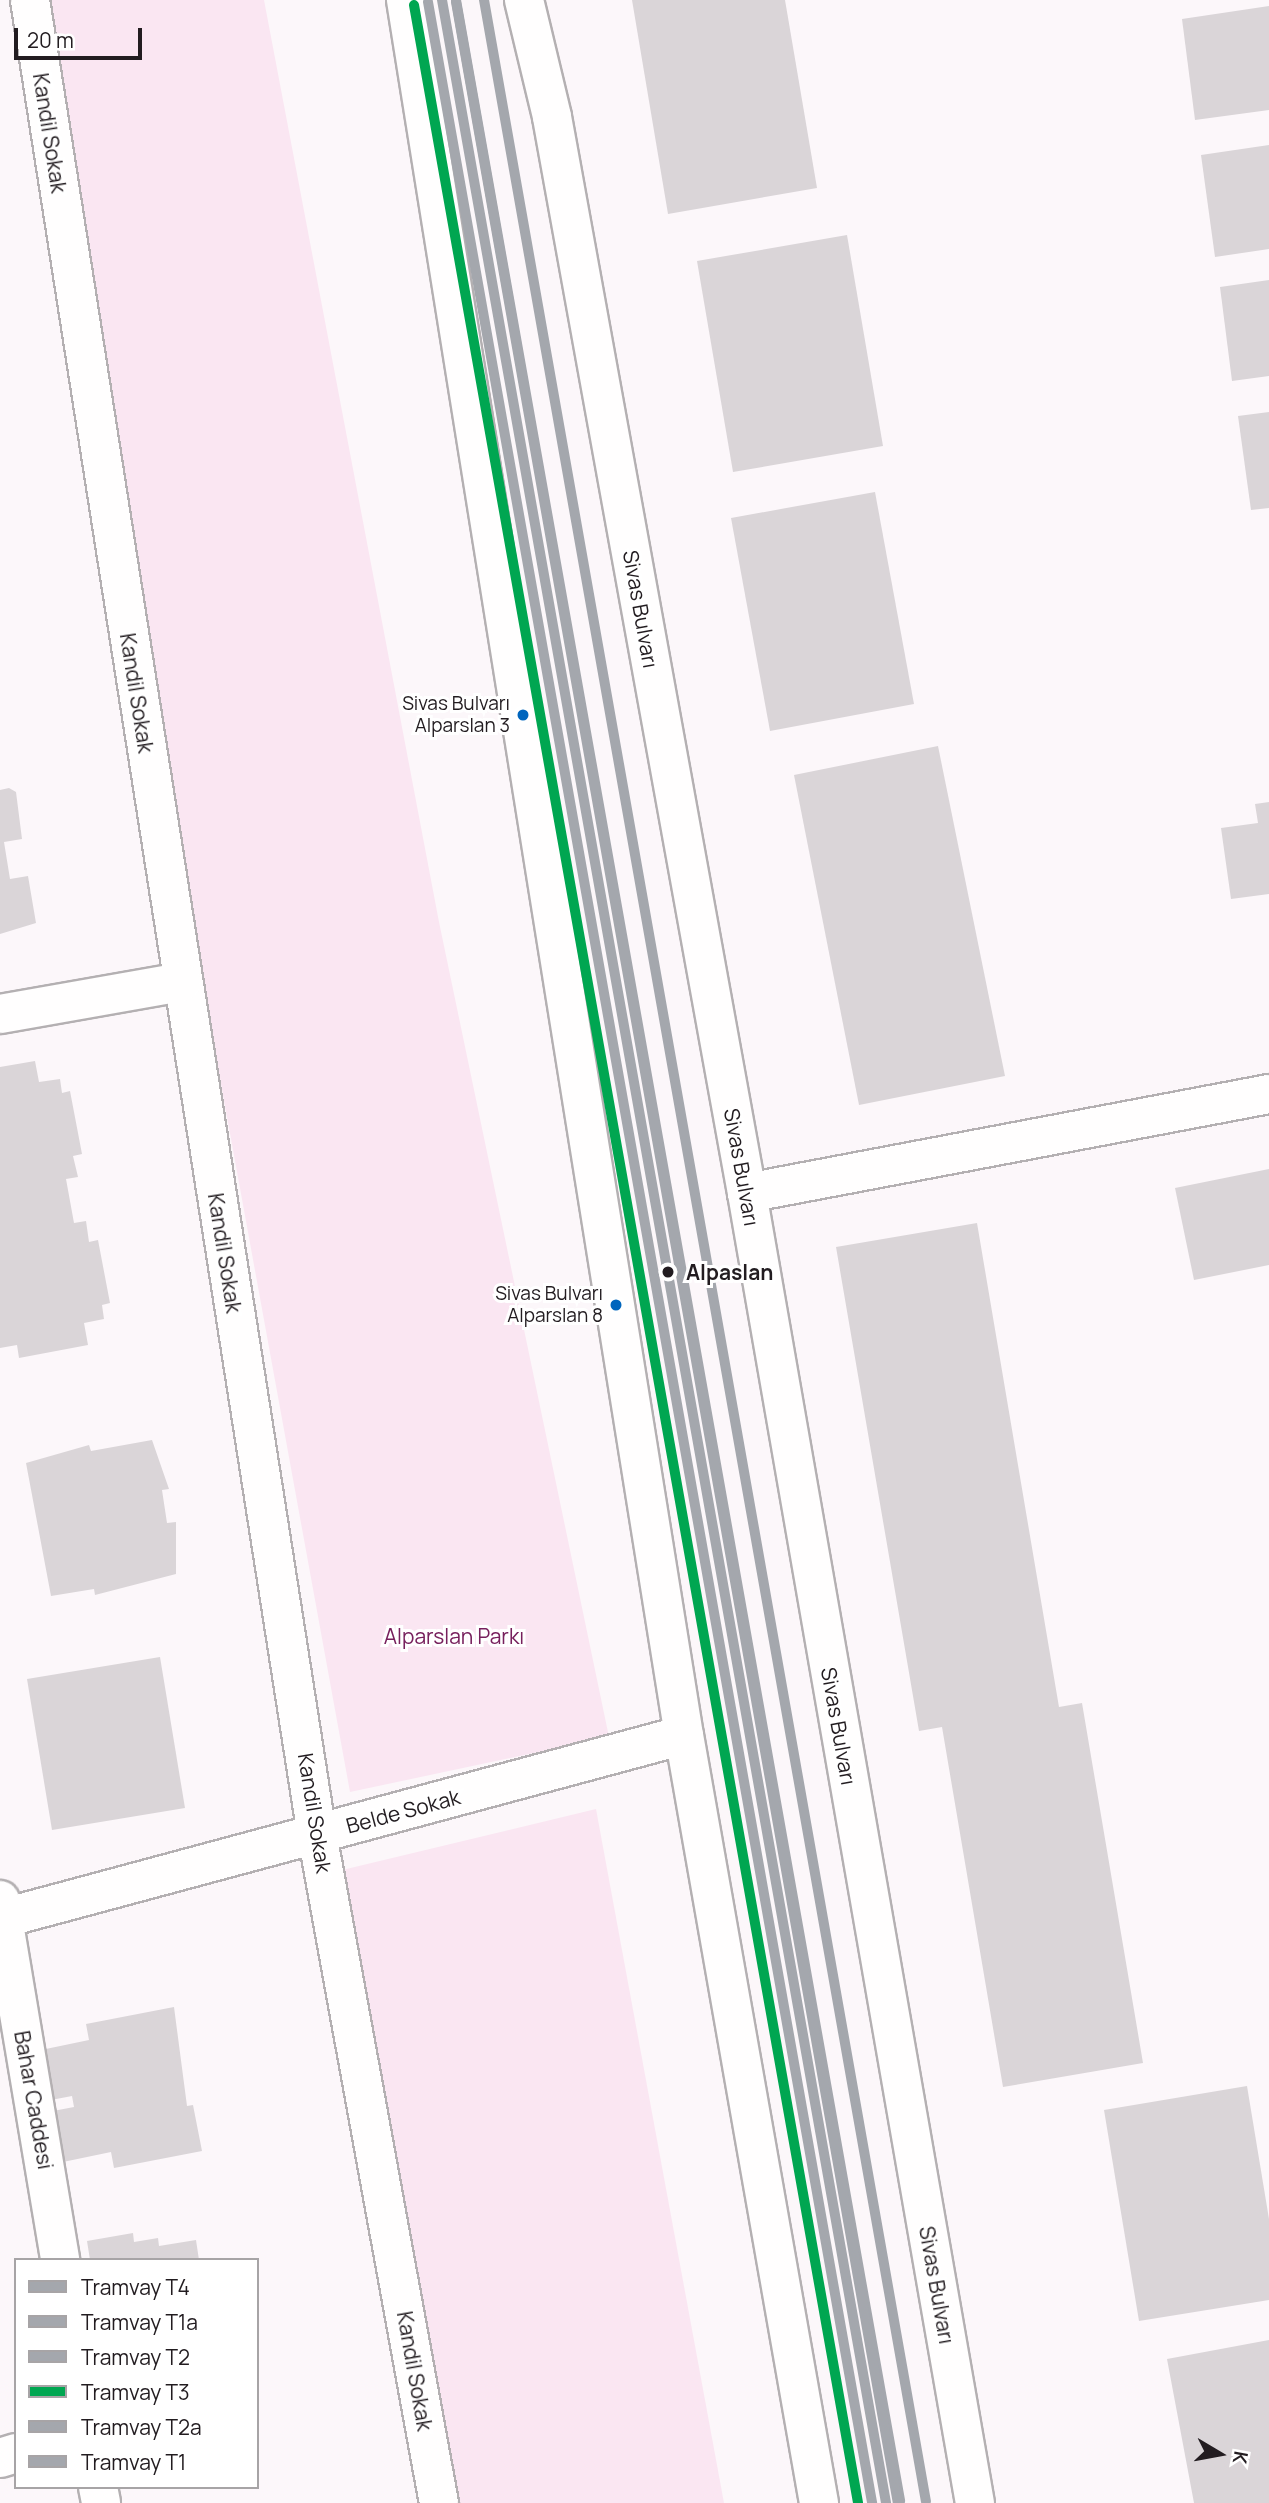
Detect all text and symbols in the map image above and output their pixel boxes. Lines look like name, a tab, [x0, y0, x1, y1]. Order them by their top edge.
scale bar	[18, 14, 145, 58]
text: 20 m	[27, 26, 74, 54]
street label: Kandil Sokak	[28, 71, 72, 195]
street label: Sivas Bulvarı	[618, 548, 664, 670]
street label: Kandil Sokak	[115, 631, 159, 755]
place label: Sivas Bulvarı Alparslan 3	[402, 693, 510, 737]
marker: Sivas Bulvarı Alparslan 3	[516, 708, 530, 722]
street label: Sivas Bulvarı	[719, 1106, 765, 1228]
street label: Kandil Sokak	[203, 1191, 247, 1315]
place label: Alpaslan	[686, 1259, 773, 1285]
marker: Alpaslan	[656, 1260, 680, 1284]
place label: Sivas Bulvarı Alparslan 8	[495, 1283, 603, 1327]
marker: Sivas Bulvarı Alparslan 8	[609, 1298, 623, 1312]
park label: Alparslan Parkı	[384, 1623, 524, 1649]
street label: Sivas Bulvarı	[816, 1665, 862, 1787]
street label: Kandil Sokak	[293, 1751, 337, 1875]
street label: Belde Sokak	[343, 1784, 463, 1838]
street label: Bahar Caddesi	[9, 2029, 59, 2171]
street label: Sivas Bulvarı	[914, 2224, 960, 2346]
legend	[14, 2258, 259, 2489]
text: Tramvay T4	[81, 2273, 190, 2301]
text: Tramvay T1a	[81, 2308, 198, 2336]
street label: Kandil Sokak	[392, 2309, 438, 2433]
text: Tramvay T2	[81, 2343, 190, 2371]
text: Tramvay T3	[81, 2378, 190, 2406]
text: Tramvay T2a	[81, 2413, 202, 2441]
north arrow	[1185, 2419, 1255, 2489]
text: Tramvay T1	[81, 2448, 186, 2476]
text: K	[1227, 2449, 1255, 2466]

